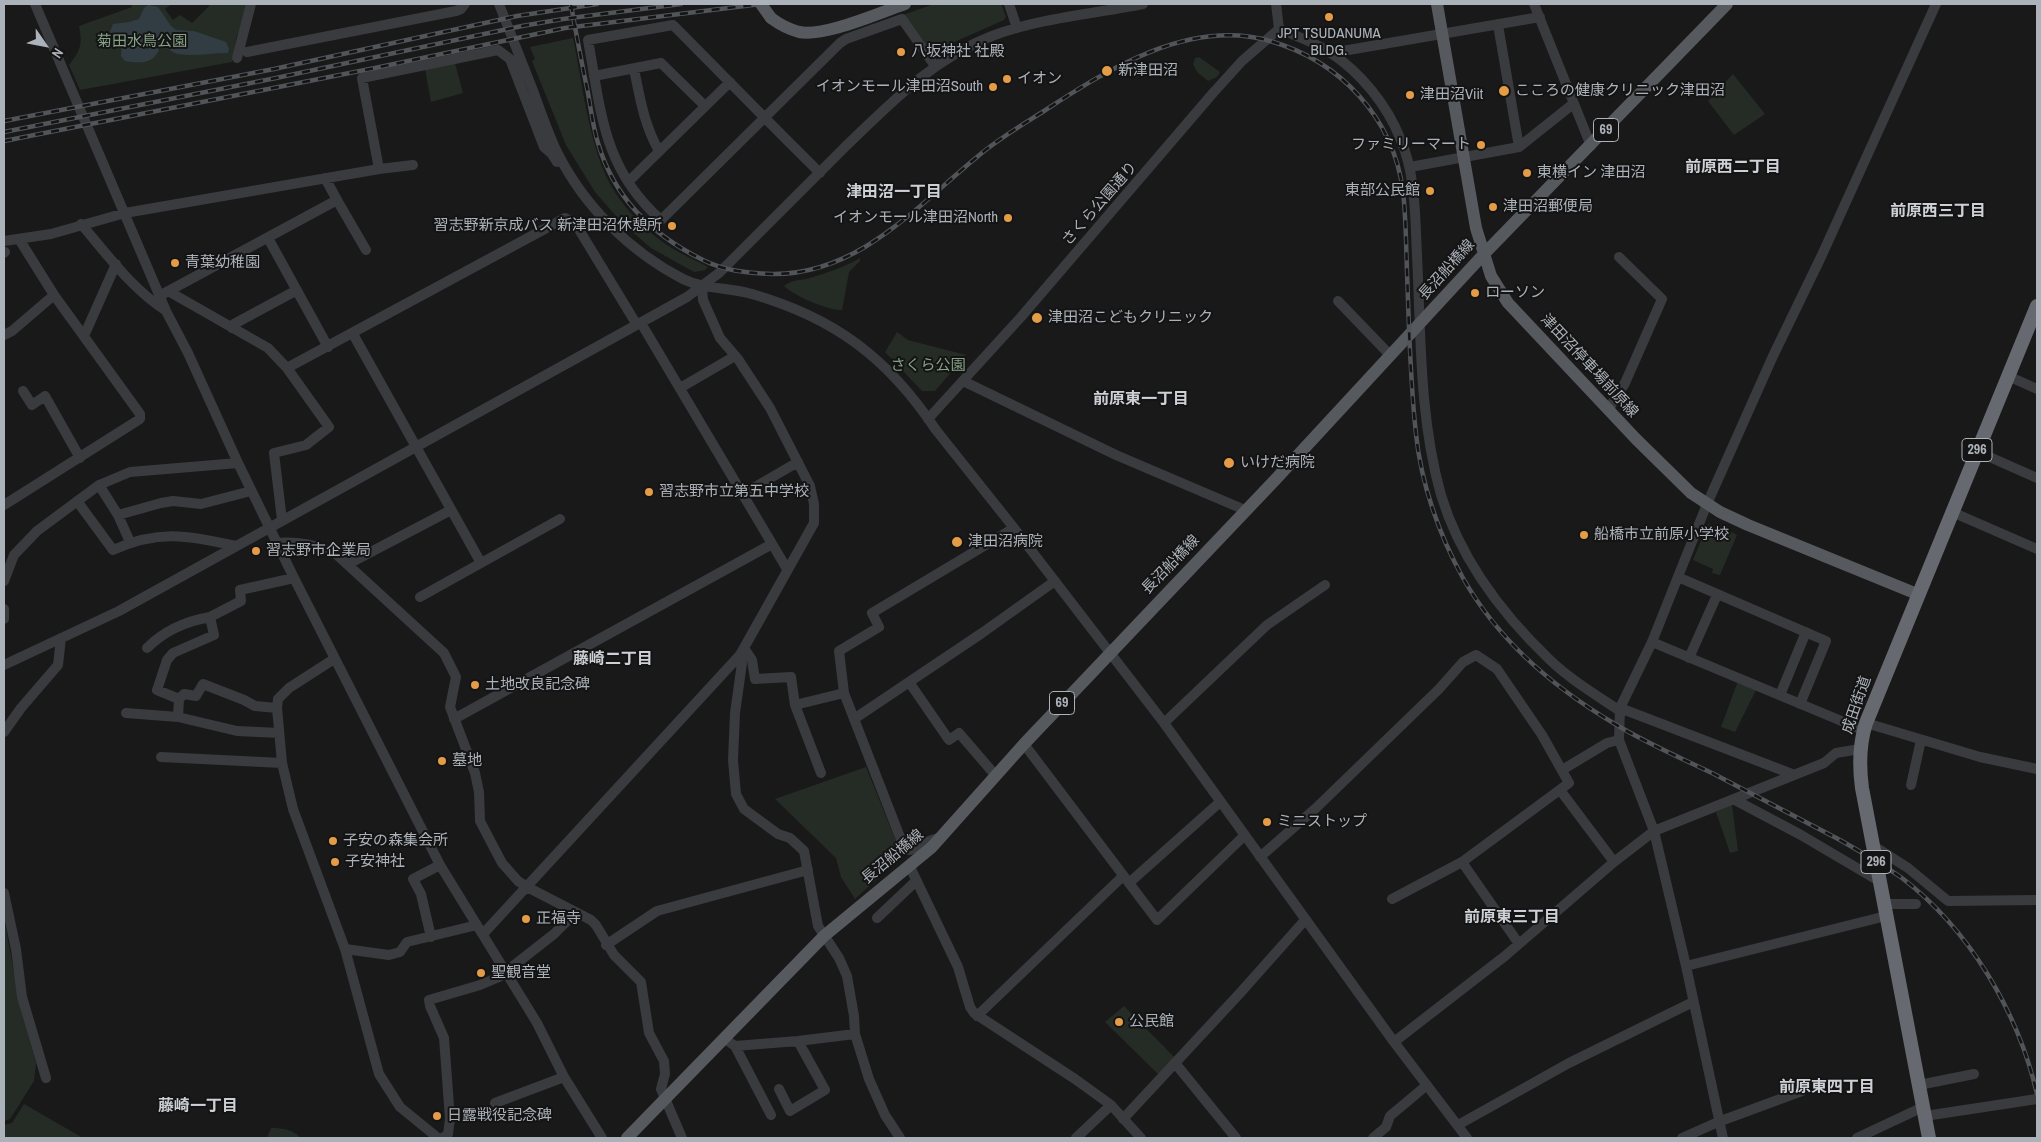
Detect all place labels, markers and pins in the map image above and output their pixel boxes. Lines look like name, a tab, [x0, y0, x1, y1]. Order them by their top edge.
marker: JPT TSUDANUMA BLDG.	[1323, 11, 1335, 23]
place label: JPT TSUDANUMA BLDG.	[1277, 25, 1381, 60]
place label: 八坂神社 社殿	[911, 43, 1004, 61]
marker: 八坂神社 社殿	[895, 46, 907, 58]
place label: 新津田沼	[1118, 62, 1178, 80]
marker: 新津田沼	[1100, 64, 1114, 78]
place label: イオン	[1017, 70, 1062, 88]
marker: イオン	[1001, 73, 1013, 85]
place label: イオンモール津田沼South	[816, 78, 983, 96]
marker: イオンモール津田沼South	[987, 81, 999, 93]
place label: こころの健康クリニック津田沼	[1515, 82, 1725, 100]
marker: こころの健康クリニック津田沼	[1497, 84, 1511, 98]
place label: 津田沼Viit	[1420, 86, 1483, 104]
marker: 津田沼Viit	[1404, 89, 1416, 101]
place label: ファミリーマート	[1351, 136, 1471, 154]
marker: ファミリーマート	[1475, 139, 1487, 151]
place label: 東横イン 津田沼	[1537, 164, 1645, 182]
marker: 東横イン 津田沼	[1521, 167, 1533, 179]
place label: 東部公民館	[1345, 182, 1420, 200]
marker: 東部公民館	[1424, 185, 1436, 197]
place label: 津田沼郵便局	[1503, 198, 1593, 216]
marker: 津田沼郵便局	[1487, 201, 1499, 213]
place label: イオンモール津田沼North	[833, 209, 998, 227]
marker: イオンモール津田沼North	[1002, 212, 1014, 224]
place label: 習志野新京成バス 新津田沼休憩所	[434, 217, 662, 235]
marker: 習志野新京成バス 新津田沼休憩所	[666, 220, 678, 232]
place label: 青葉幼稚園	[185, 254, 260, 272]
marker: 青葉幼稚園	[169, 257, 181, 269]
place label: ローソン	[1485, 284, 1545, 302]
marker: ローソン	[1469, 287, 1481, 299]
place label: 津田沼こどもクリニック	[1048, 309, 1213, 327]
marker: 津田沼こどもクリニック	[1030, 311, 1044, 325]
place label: いけだ病院	[1240, 454, 1315, 472]
marker: いけだ病院	[1222, 456, 1236, 470]
place label: 習志野市立第五中学校	[659, 483, 809, 501]
marker: 習志野市立第五中学校	[643, 486, 655, 498]
place label: 船橋市立前原小学校	[1594, 526, 1729, 544]
marker: 船橋市立前原小学校	[1578, 529, 1590, 541]
place label: 津田沼病院	[968, 533, 1043, 551]
marker: 津田沼病院	[950, 535, 964, 549]
place label: 習志野市企業局	[266, 542, 371, 560]
marker: 習志野市企業局	[250, 545, 262, 557]
place label: 土地改良記念碑	[485, 676, 590, 694]
marker: 土地改良記念碑	[469, 679, 481, 691]
place label: 墓地	[452, 752, 482, 770]
marker: 墓地	[436, 755, 448, 767]
place label: ミニストップ	[1277, 813, 1367, 831]
marker: ミニストップ	[1261, 816, 1273, 828]
place label: 子安の森集会所	[343, 832, 448, 850]
marker: 子安の森集会所	[327, 835, 339, 847]
place label: 子安神社	[345, 853, 405, 871]
marker: 子安神社	[329, 856, 341, 868]
place label: 正福寺	[536, 910, 581, 928]
marker: 正福寺	[520, 913, 532, 925]
place label: 聖観音堂	[491, 964, 551, 982]
marker: 聖観音堂	[475, 967, 487, 979]
place label: 公民館	[1129, 1013, 1174, 1031]
marker: 公民館	[1113, 1016, 1125, 1028]
place label: 日露戦役記念碑	[447, 1107, 552, 1125]
marker: 日露戦役記念碑	[431, 1110, 443, 1122]

